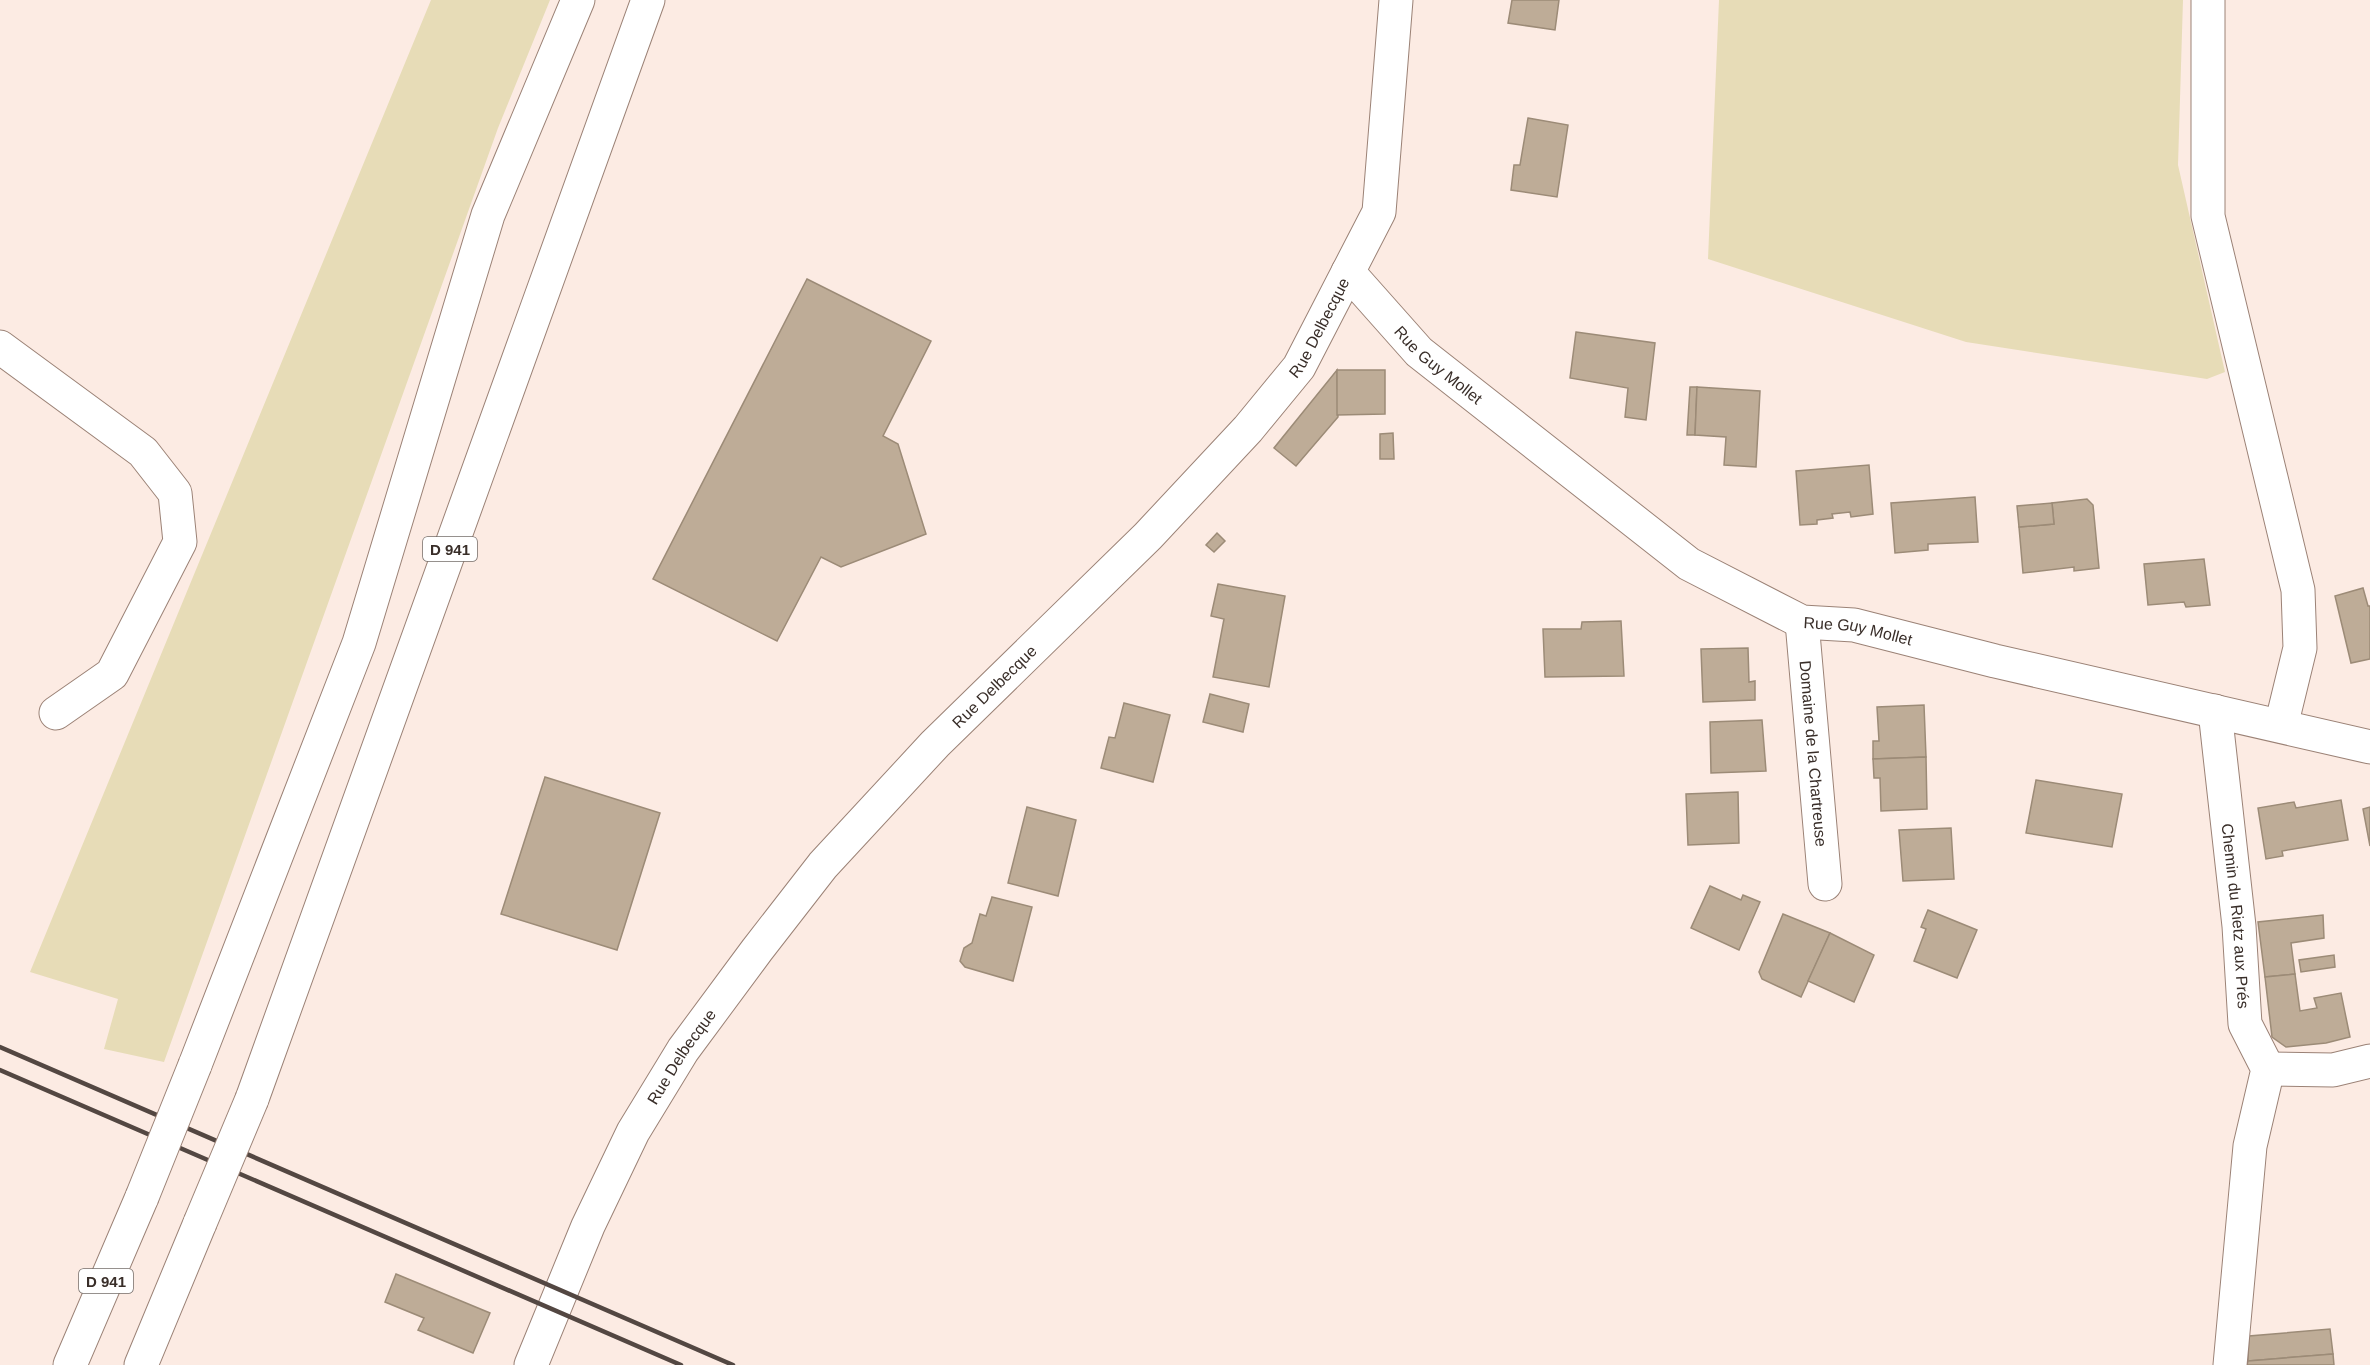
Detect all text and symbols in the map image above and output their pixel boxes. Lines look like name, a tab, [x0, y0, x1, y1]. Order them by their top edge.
street label: Rue Delbecque	[1285, 275, 1352, 381]
street label: Rue Guy Mollet	[1391, 322, 1486, 407]
road number: D 941	[423, 537, 477, 561]
street label: Rue Guy Mollet	[1803, 614, 1915, 648]
street label: Rue Delbecque	[949, 642, 1040, 731]
street label: Domaine de la Chartreuse	[1797, 660, 1830, 847]
street label: Chemin du Rietz aux Prés	[2219, 822, 2253, 1009]
street label: Rue Delbecque	[644, 1006, 719, 1107]
road number: D 941	[79, 1269, 133, 1293]

